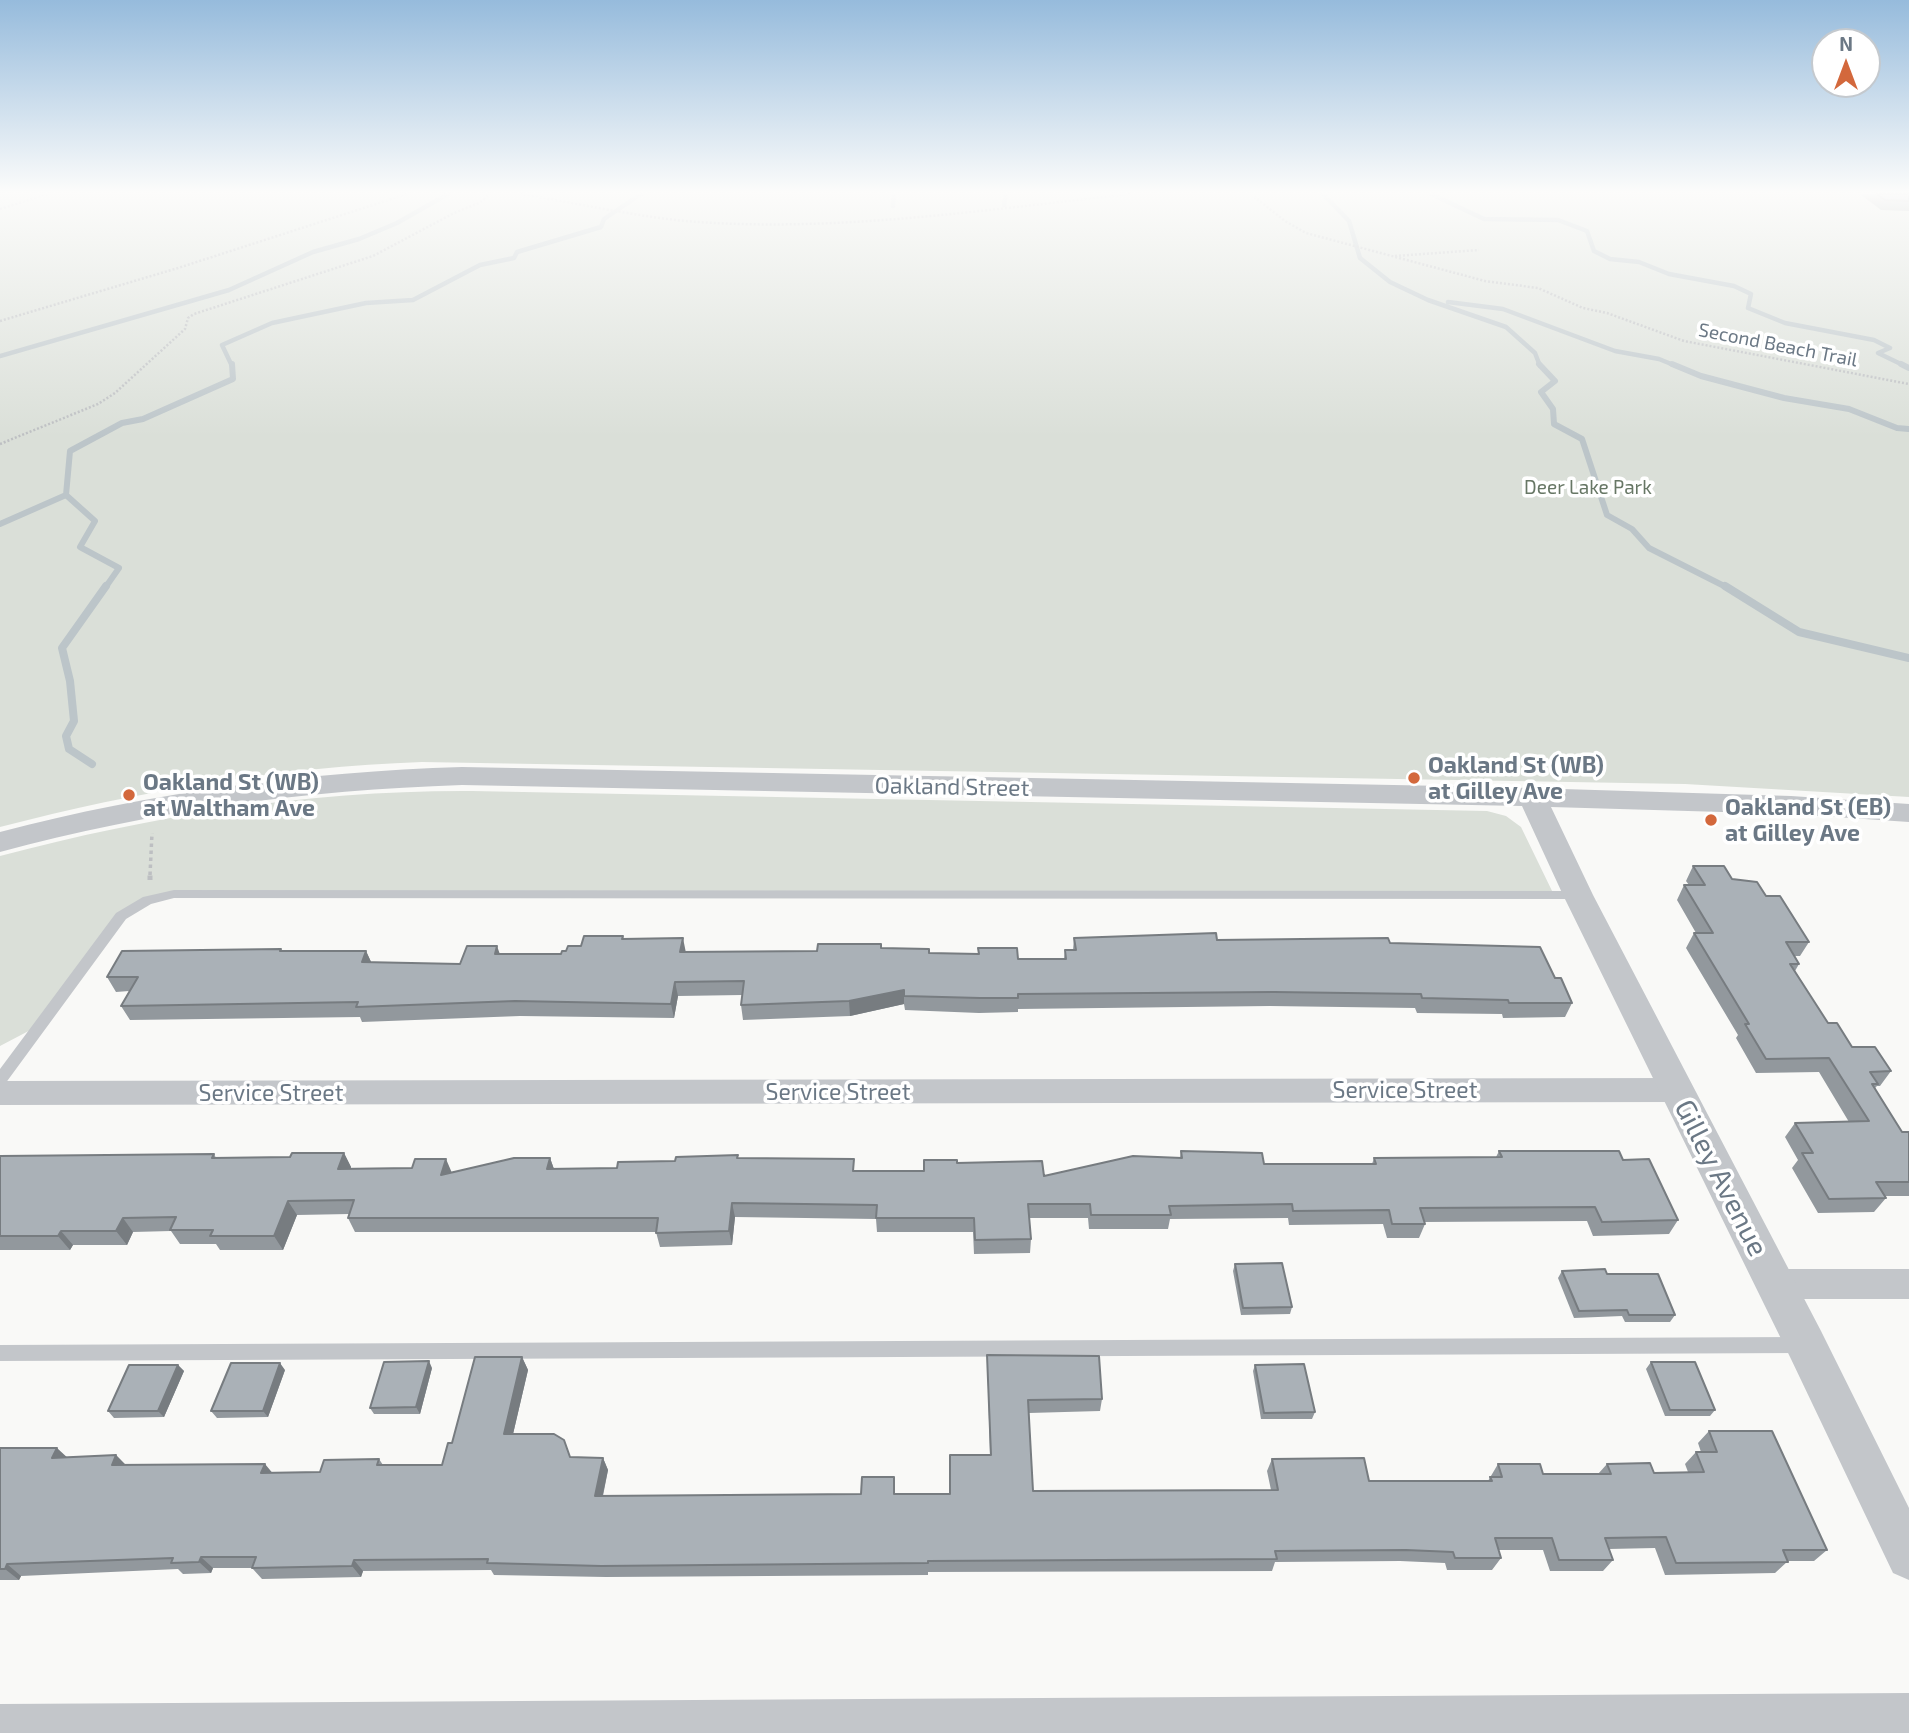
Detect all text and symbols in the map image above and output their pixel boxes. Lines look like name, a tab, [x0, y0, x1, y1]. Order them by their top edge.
north arrow	[1811, 28, 1881, 98]
text: N	[1839, 32, 1853, 55]
street label: Second Beach Trail	[1697, 318, 1859, 372]
park label: Deer Lake Park	[1524, 477, 1652, 499]
place label: Oakland St (WB) at Gilley Ave	[1428, 751, 1604, 805]
place label: Oakland St (WB) at Waltham Ave	[143, 768, 319, 822]
marker: Oakland St (WB) at Gilley Ave	[1406, 770, 1422, 786]
street label: Oakland Street	[874, 772, 1030, 802]
marker: Oakland St (WB) at Waltham Ave	[121, 787, 137, 803]
place label: Oakland St (EB) at Gilley Ave	[1725, 793, 1891, 847]
marker: Oakland St (EB) at Gilley Ave	[1703, 812, 1719, 828]
street label: Service Street	[1333, 1076, 1477, 1104]
street label: Service Street	[766, 1078, 910, 1106]
street label: Service Street	[199, 1079, 343, 1107]
street label: Gilley Avenue	[1667, 1094, 1775, 1262]

